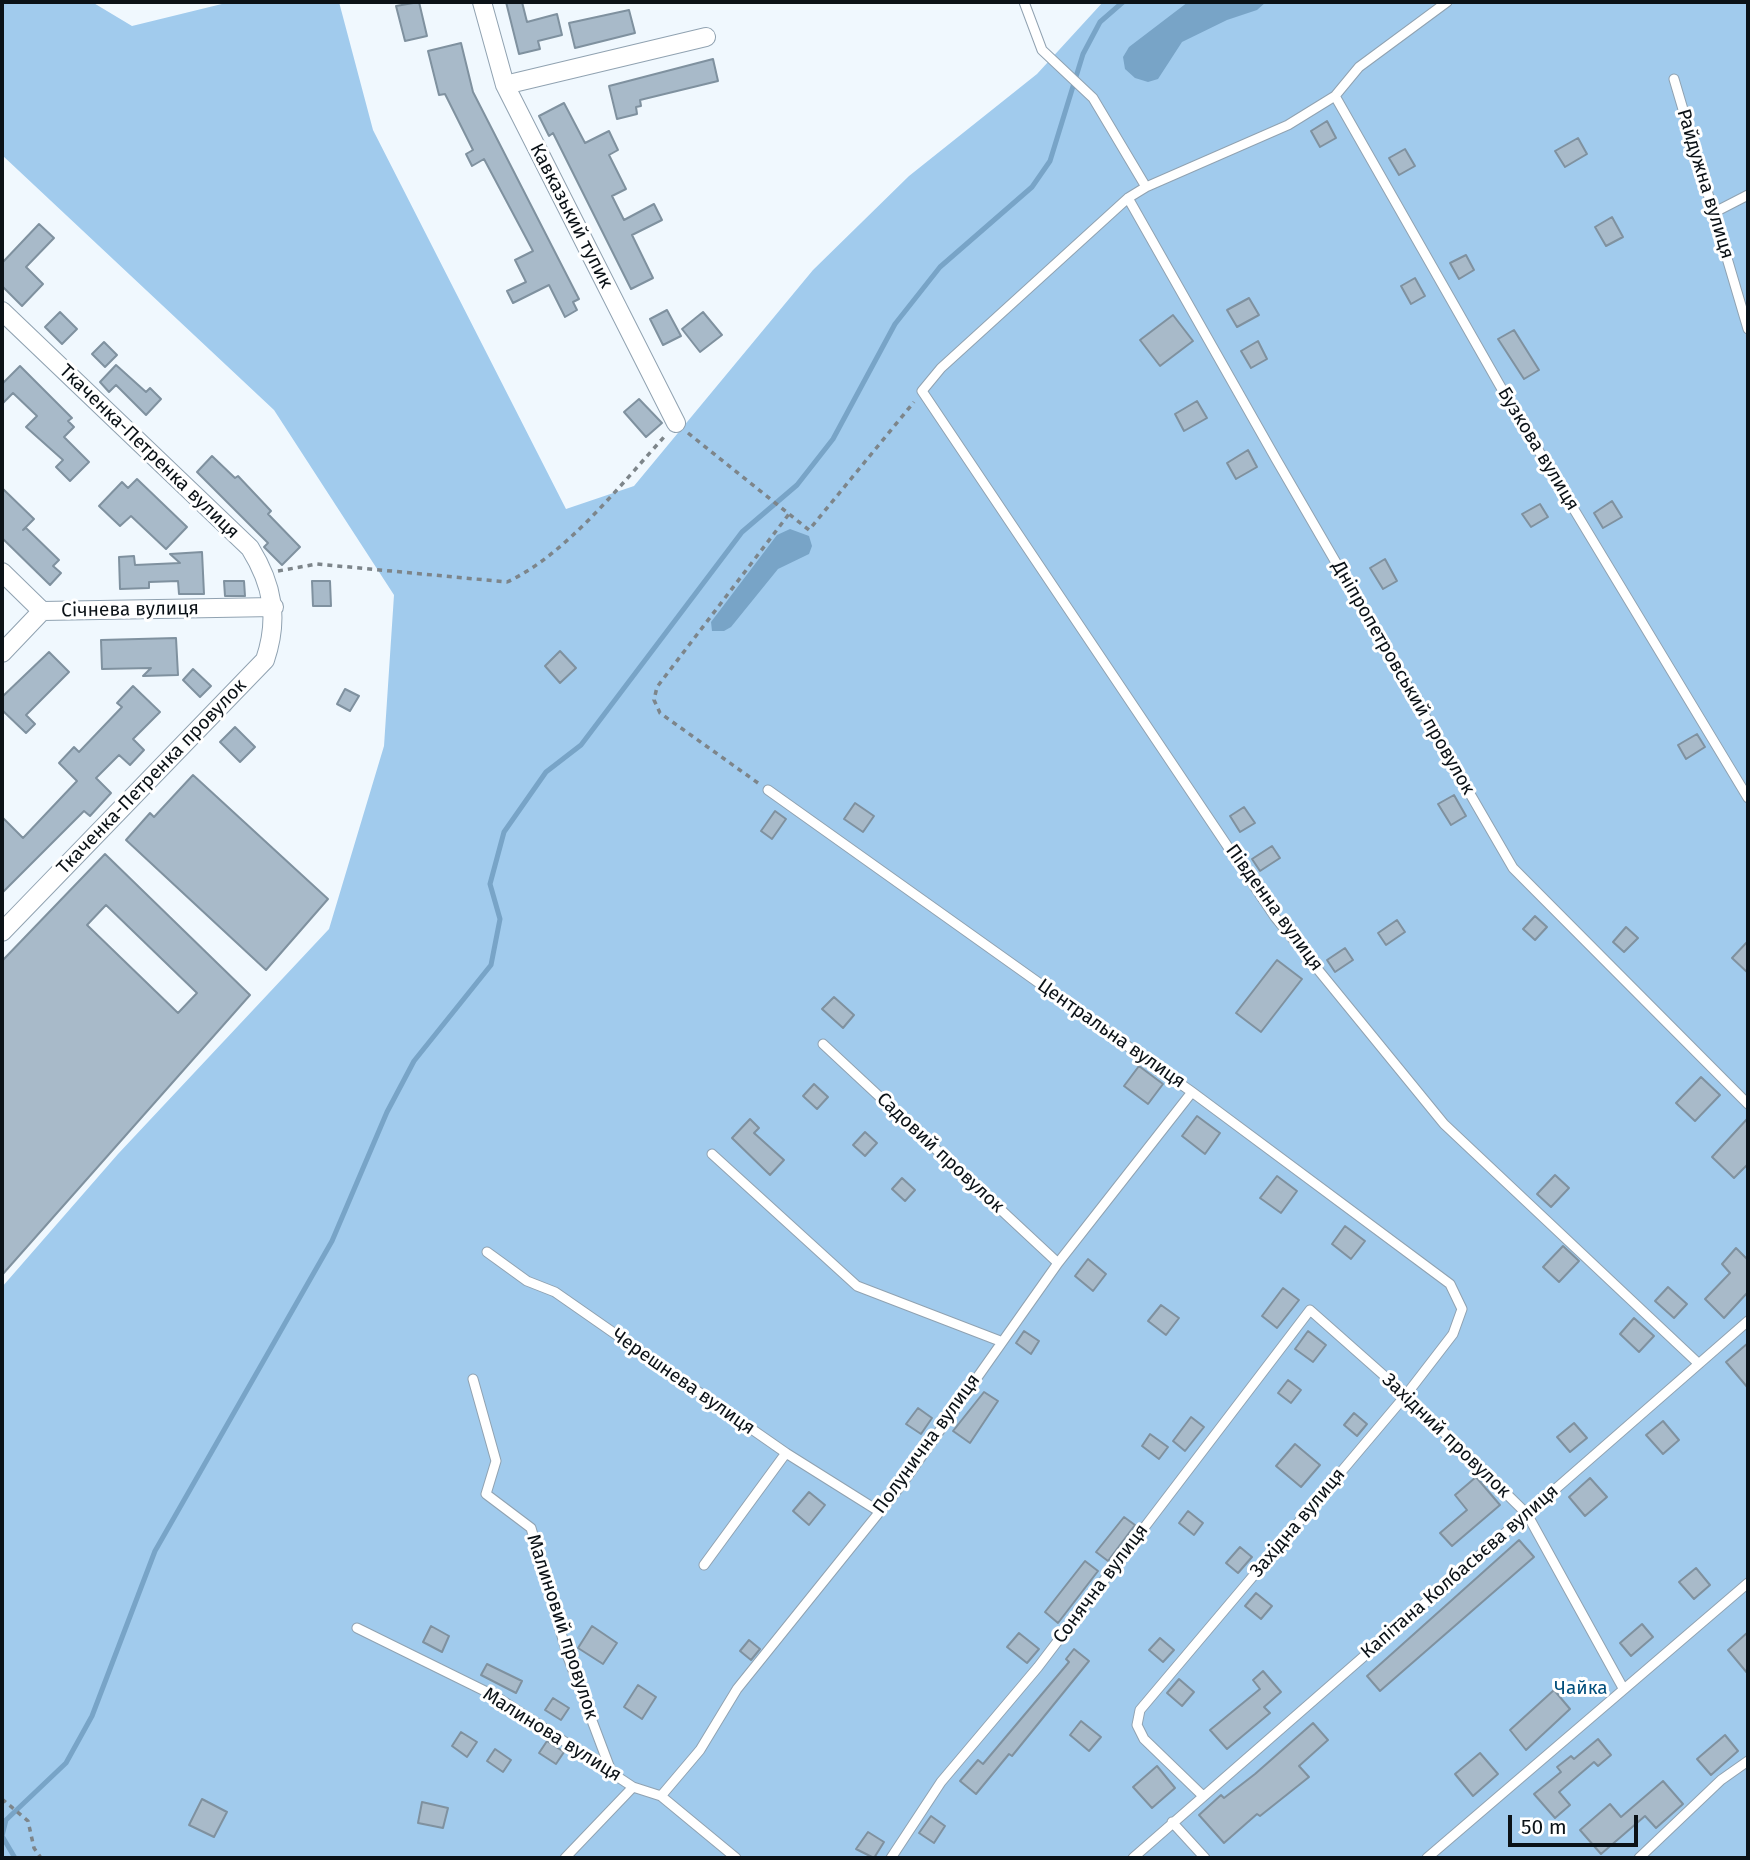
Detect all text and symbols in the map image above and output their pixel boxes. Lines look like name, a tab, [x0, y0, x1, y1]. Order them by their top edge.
street label: Райдужна вулиця	[1671, 106, 1739, 262]
street label: Кавказький тупик	[525, 140, 617, 292]
street label: Ткаченка-Петренка вулиця	[54, 360, 244, 544]
street label: Бузкова вулиця	[1492, 383, 1584, 515]
street label: Дніпропетровський провулок	[1327, 557, 1479, 799]
street label: Січнева вулиця	[61, 597, 199, 623]
street label: Ткаченка-Петренка провулок	[52, 675, 252, 879]
street label: Південна вулиця	[1220, 840, 1328, 976]
street label: Центральна вулиця	[1033, 974, 1189, 1094]
street label: Садовий провулок	[871, 1088, 1009, 1218]
street label: Черешнева вулиця	[607, 1324, 759, 1440]
street label: Західний провулок	[1377, 1369, 1515, 1503]
street label: Полунична вулиця	[869, 1370, 985, 1518]
street label: Західна вулиця	[1246, 1464, 1350, 1582]
street label: Капітана Колбасьєва вулиця	[1357, 1480, 1563, 1664]
street label: Сонячна вулиця	[1049, 1520, 1153, 1648]
street label: Малиновий провулок	[521, 1531, 603, 1723]
park label: Чайка	[1554, 1678, 1608, 1700]
street label: Малинова вулиця	[478, 1683, 626, 1787]
scale bar	[1512, 1800, 1642, 1844]
text: 50 m	[1521, 1814, 1567, 1840]

